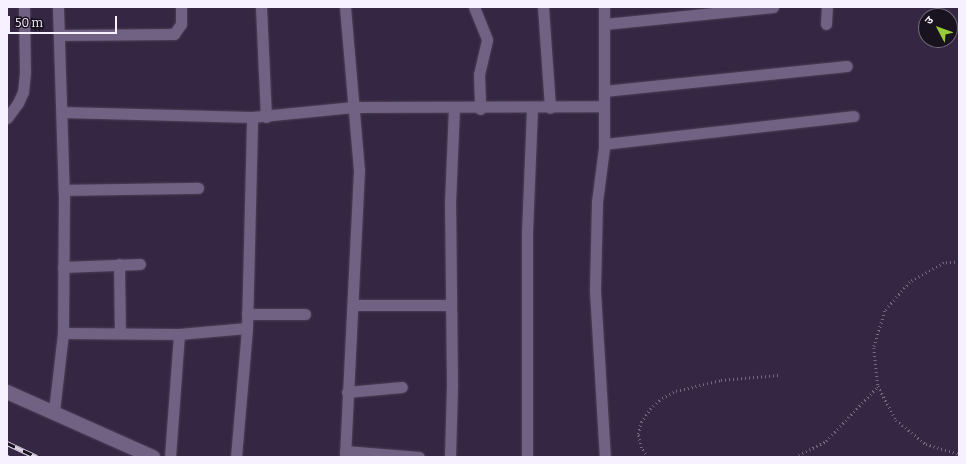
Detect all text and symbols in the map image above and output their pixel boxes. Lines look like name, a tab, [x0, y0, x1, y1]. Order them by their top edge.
scale bar	[10, 8, 119, 34]
north arrow	[918, 8, 958, 48]
text: उ	[922, 14, 936, 27]
text: 50 m	[15, 16, 43, 30]

